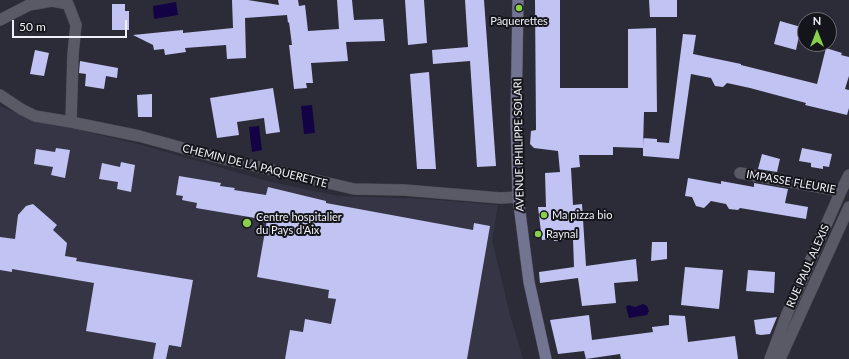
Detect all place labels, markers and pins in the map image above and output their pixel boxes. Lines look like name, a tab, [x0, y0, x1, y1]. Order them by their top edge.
marker: Pâquerettes	[514, 3, 524, 13]
place label: Pâquerettes	[490, 14, 548, 28]
place label: Ma pizza bio	[552, 208, 612, 222]
place label: Centre hospitalier du Pays d'Aix	[256, 210, 342, 236]
marker: Ma pizza bio	[539, 210, 549, 220]
marker: Centre hospitalier du Pays d'Aix	[241, 217, 253, 229]
place label: Raynal	[546, 227, 578, 241]
marker: Raynal	[533, 229, 543, 239]

